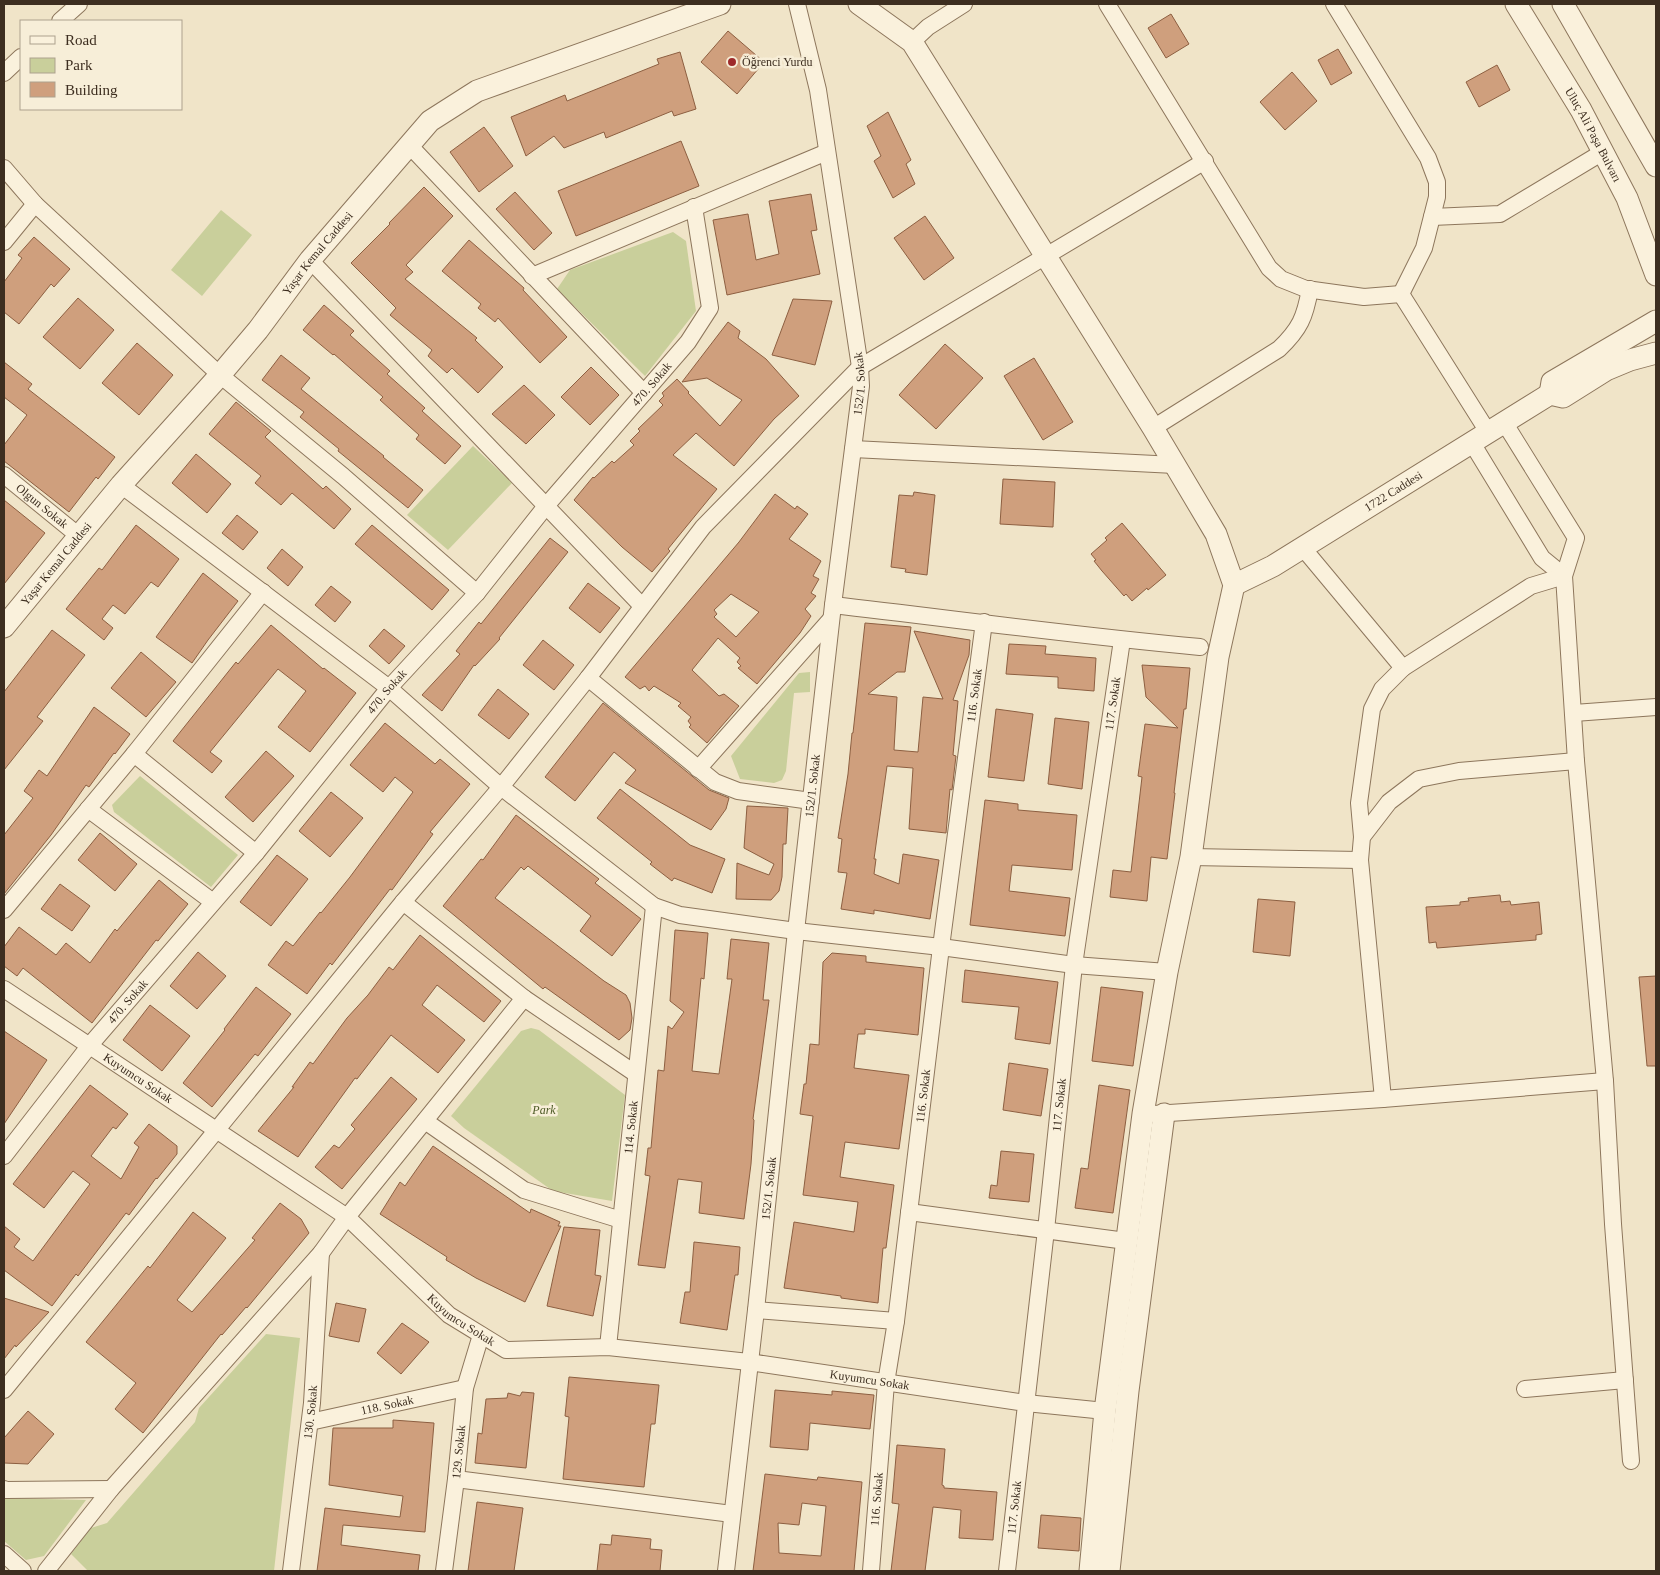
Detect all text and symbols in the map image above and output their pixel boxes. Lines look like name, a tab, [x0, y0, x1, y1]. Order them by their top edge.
legend	[20, 20, 182, 110]
text: Road	[65, 32, 97, 48]
place label: Öğrenci Yurdu	[742, 55, 813, 69]
marker: Öğrenci Yurdu	[726, 56, 738, 68]
text: Park	[65, 57, 93, 73]
text: Building	[65, 82, 118, 98]
street label: Uluç Ali Paşa Bulvarı	[1562, 85, 1625, 185]
street label: Yaşar Kemal Caddesi	[279, 208, 356, 298]
street label: 152/1. Sokak	[850, 351, 868, 416]
street label: 470. Sokak	[629, 359, 675, 409]
street label: 1722 Caddesi	[1362, 468, 1425, 515]
street label: Olgun Sokak	[13, 481, 71, 531]
street label: Yaşar Kemal Caddesi	[18, 519, 95, 608]
street label: 470. Sokak	[364, 666, 410, 717]
street label: 116. Sokak	[964, 668, 985, 723]
street label: 117. Sokak	[1102, 676, 1123, 731]
street label: 152/1. Sokak	[802, 753, 823, 818]
street label: 470. Sokak	[105, 976, 151, 1026]
street label: Kuyumcu Sokak	[101, 1050, 175, 1106]
street label: 116. Sokak	[913, 1069, 933, 1123]
street label: 117. Sokak	[1049, 1078, 1069, 1132]
street label: 114. Sokak	[621, 1100, 641, 1155]
park label: Park	[531, 1103, 556, 1117]
street label: 152/1. Sokak	[759, 1156, 779, 1221]
street label: Kuyumcu Sokak	[424, 1291, 498, 1349]
street label: Kuyumcu Sokak	[829, 1367, 910, 1393]
street label: 130. Sokak	[301, 1385, 320, 1440]
street label: 118. Sokak	[359, 1392, 415, 1418]
street label: 129. Sokak	[449, 1424, 468, 1479]
street label: 116. Sokak	[868, 1472, 886, 1526]
street label: 117. Sokak	[1004, 1480, 1024, 1535]

